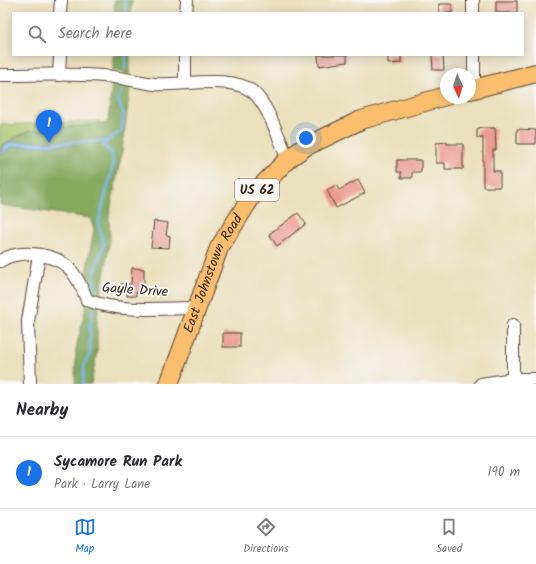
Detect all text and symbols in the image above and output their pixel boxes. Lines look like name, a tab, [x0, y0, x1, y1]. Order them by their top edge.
search box	[12, 12, 524, 56]
text: Search here	[58, 22, 132, 46]
icon: search	[26, 23, 48, 45]
north arrow	[440, 68, 476, 104]
pin: 1	[36, 110, 62, 143]
your location	[296, 128, 316, 148]
road number: US 62	[235, 179, 279, 201]
street label: East Johnstown Road	[178, 209, 249, 336]
street label: Gayle Drive	[101, 277, 170, 303]
text: Nearby	[16, 397, 68, 424]
text: Sycamore Run Park	[54, 450, 182, 474]
text: 1	[27, 462, 31, 483]
text: 190 m	[488, 462, 520, 483]
text: Park · Larry Lane	[54, 474, 150, 495]
tab: Map	[74, 516, 96, 558]
tab: Directions	[243, 516, 289, 558]
tab: Saved	[436, 516, 462, 558]

